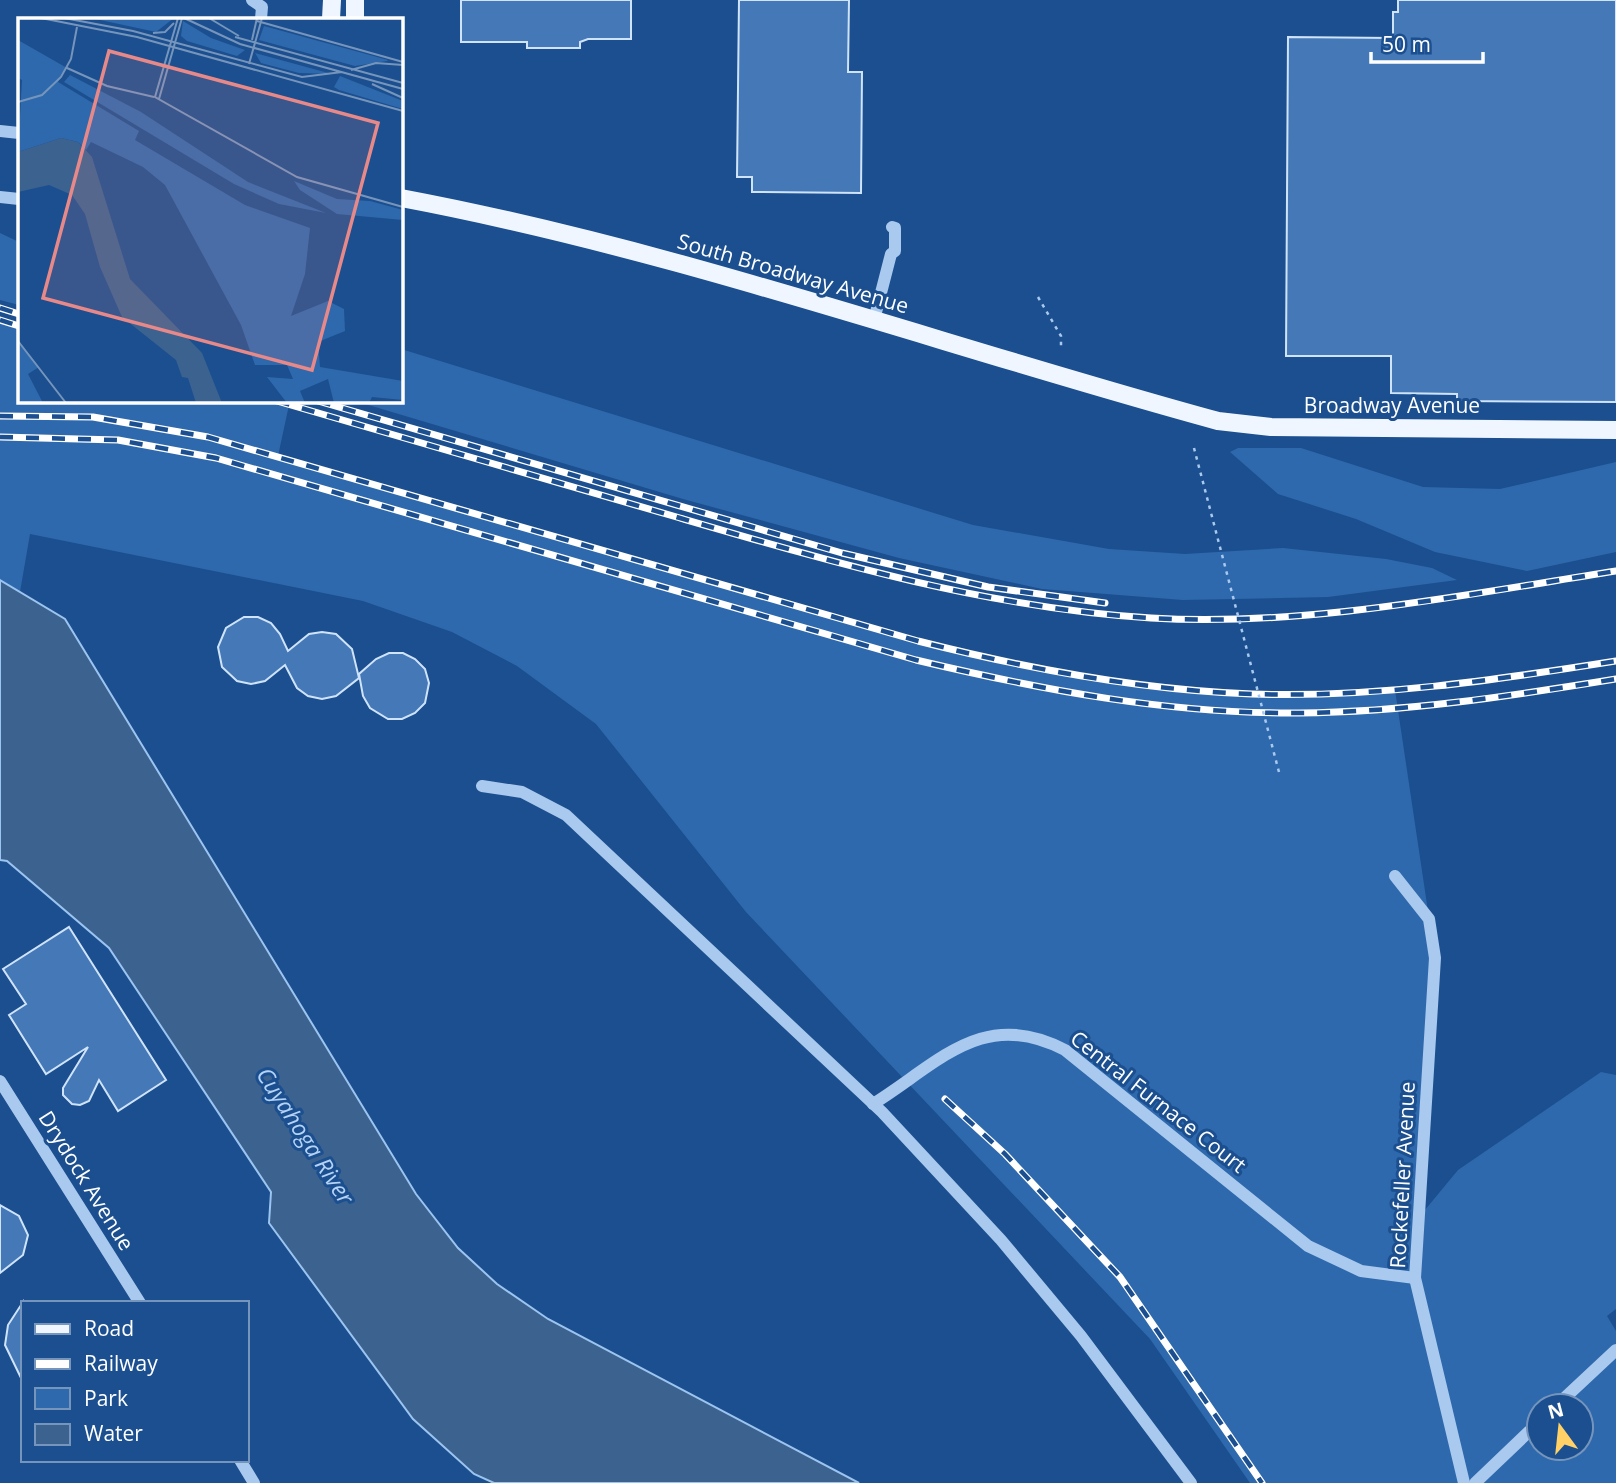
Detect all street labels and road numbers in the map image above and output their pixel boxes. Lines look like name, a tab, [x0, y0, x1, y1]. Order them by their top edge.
street label: South Broadway Avenue	[674, 227, 912, 319]
street label: Broadway Avenue	[1304, 391, 1480, 419]
street label: Central Furnace Court	[1065, 1024, 1252, 1179]
street label: Rockefeller Avenue	[1383, 1081, 1421, 1269]
street label: Drydock Avenue	[33, 1105, 141, 1256]

